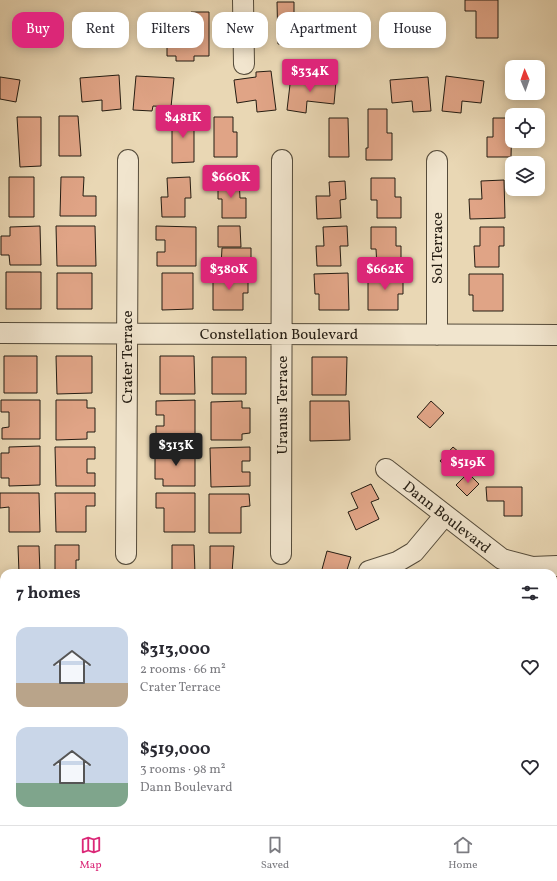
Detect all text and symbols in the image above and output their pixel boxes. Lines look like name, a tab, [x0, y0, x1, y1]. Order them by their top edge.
chip: Buy	[12, 12, 64, 48]
chip: Rent	[72, 12, 129, 48]
chip: Filters	[137, 12, 204, 48]
chip: New	[212, 12, 268, 48]
chip: Apartment	[276, 12, 371, 48]
chip: House	[379, 12, 446, 48]
pin: $334K	[282, 59, 338, 93]
north arrow	[505, 60, 545, 100]
map controls	[505, 60, 545, 196]
text: $334K	[291, 63, 329, 81]
pin: $481K	[155, 105, 211, 139]
button: locate	[505, 108, 545, 148]
text: $481K	[165, 109, 201, 127]
button: layers	[505, 156, 545, 196]
pin: $660K	[203, 165, 259, 199]
text: $660K	[212, 169, 250, 187]
street label: Sol Terrace	[428, 212, 449, 284]
pin: $380K	[201, 257, 257, 291]
pin: $662K	[357, 257, 413, 291]
text: $380K	[210, 261, 248, 279]
text: $662K	[366, 261, 404, 279]
street label: Crater Terrace	[118, 310, 139, 404]
street label: Constellation Boulevard	[200, 325, 358, 346]
street label: Uranus Terrace	[273, 356, 294, 454]
pin: $313K	[148, 433, 204, 467]
text: $313K	[158, 437, 194, 455]
pin: $519K	[440, 450, 496, 484]
text: $519K	[450, 454, 486, 472]
street label: Dann Boulevard	[398, 477, 495, 559]
text: 7 homes	[16, 582, 81, 605]
icon: filters	[519, 582, 541, 604]
text: $313,000	[140, 638, 210, 661]
icon: home	[48, 643, 96, 691]
icon: heart	[519, 656, 541, 678]
text: 2 rooms · 66 m²	[140, 661, 226, 679]
text: Crater Terrace	[140, 679, 221, 697]
text: $519,000	[140, 738, 211, 761]
icon: home	[48, 743, 96, 791]
icon: heart	[519, 756, 541, 778]
text: 3 rooms · 98 m²	[140, 761, 226, 779]
text: Dann Boulevard	[140, 779, 232, 797]
tab: Map	[80, 834, 102, 873]
tab: Saved	[261, 834, 289, 873]
tab: Home	[448, 834, 477, 873]

